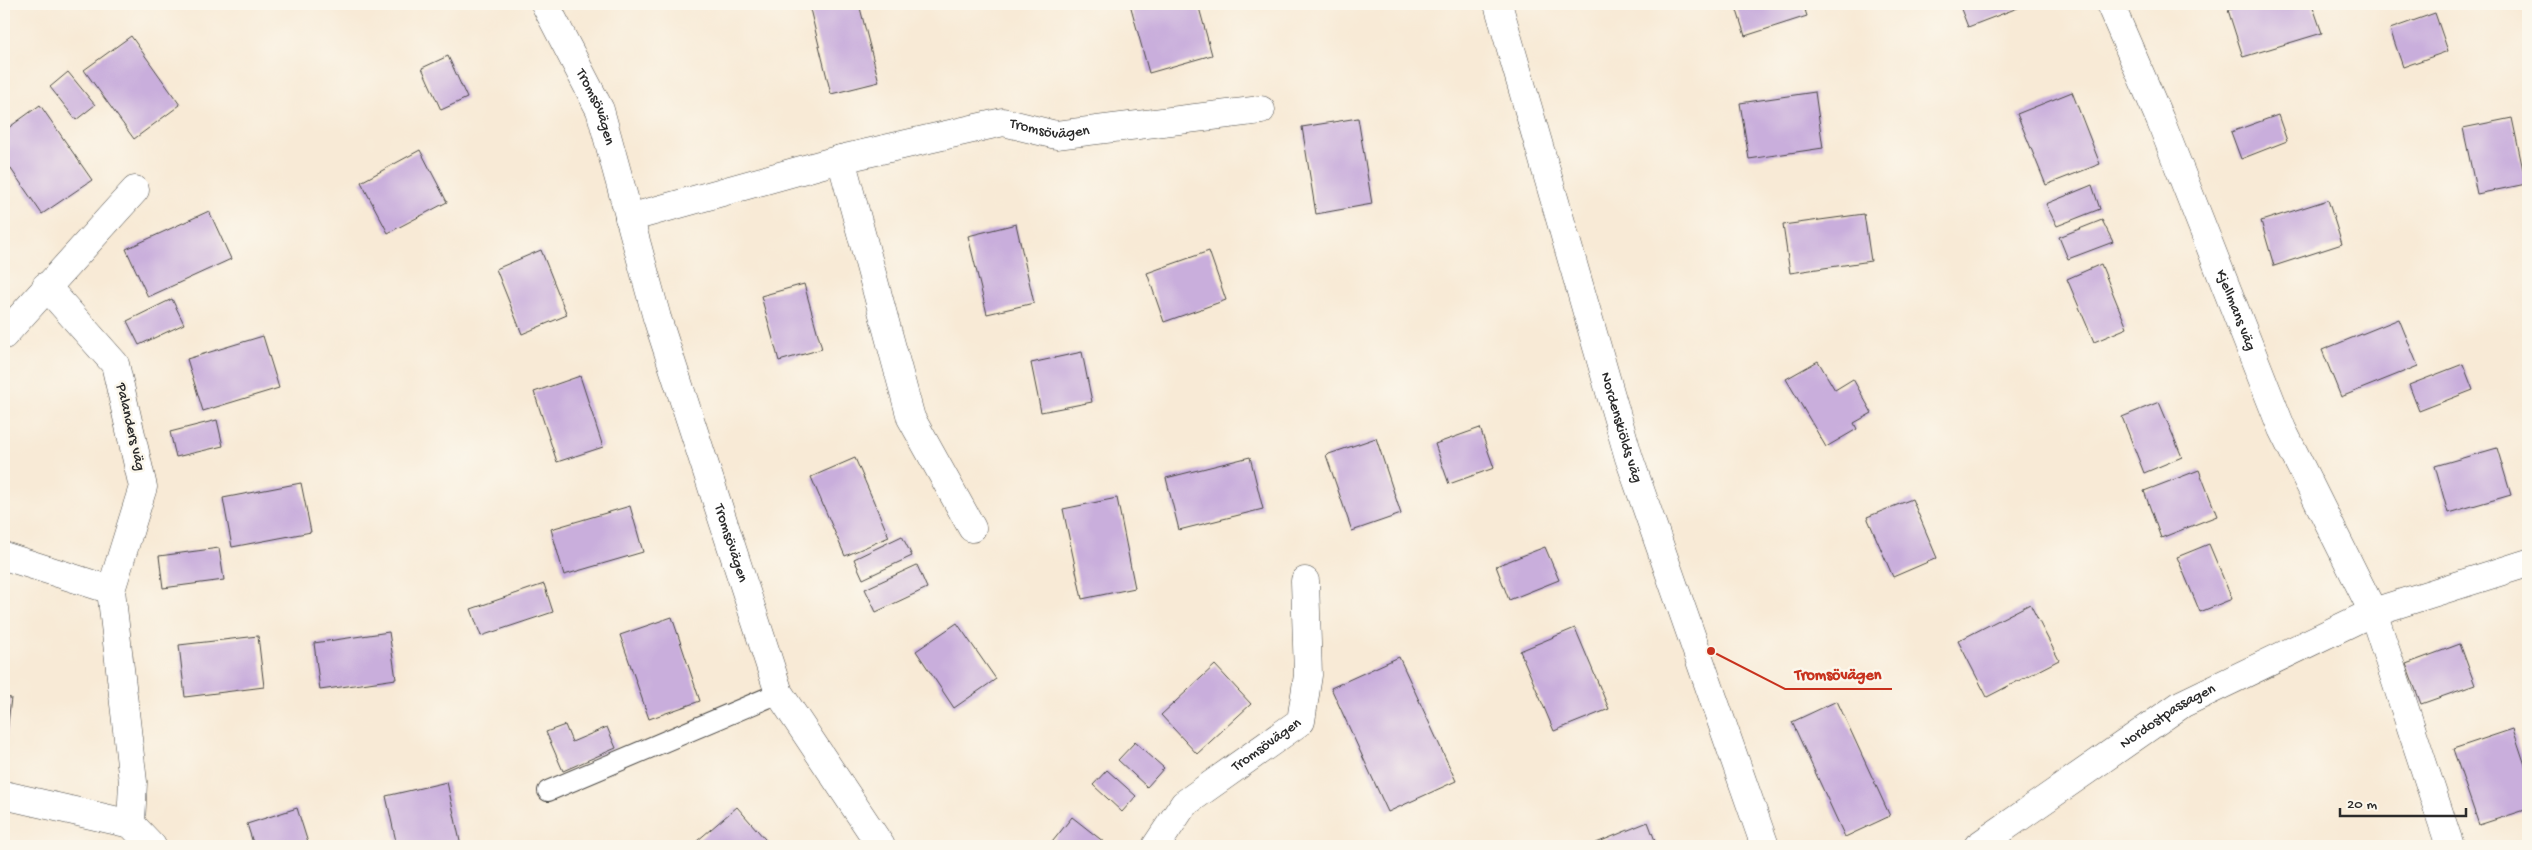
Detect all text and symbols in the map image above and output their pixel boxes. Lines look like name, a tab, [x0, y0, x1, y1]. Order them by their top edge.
street label: Tromsövägen	[571, 65, 618, 147]
street label: Tromsövägen	[1007, 115, 1091, 144]
street label: Kjellmans väg	[2211, 267, 2259, 354]
street label: Nordenskiölds väg	[1596, 370, 1646, 485]
street label: Palanders väg	[111, 380, 149, 473]
street label: Tromsövägen	[709, 501, 751, 585]
callout: Tromsövägen	[1785, 658, 1892, 689]
text: Tromsövägen	[1793, 667, 1882, 686]
street label: Nordostpassagen	[2117, 680, 2219, 753]
street label: Tromsövägen	[1228, 714, 1305, 777]
scale bar	[2340, 785, 2466, 817]
text: 20 m	[2347, 796, 2377, 814]

